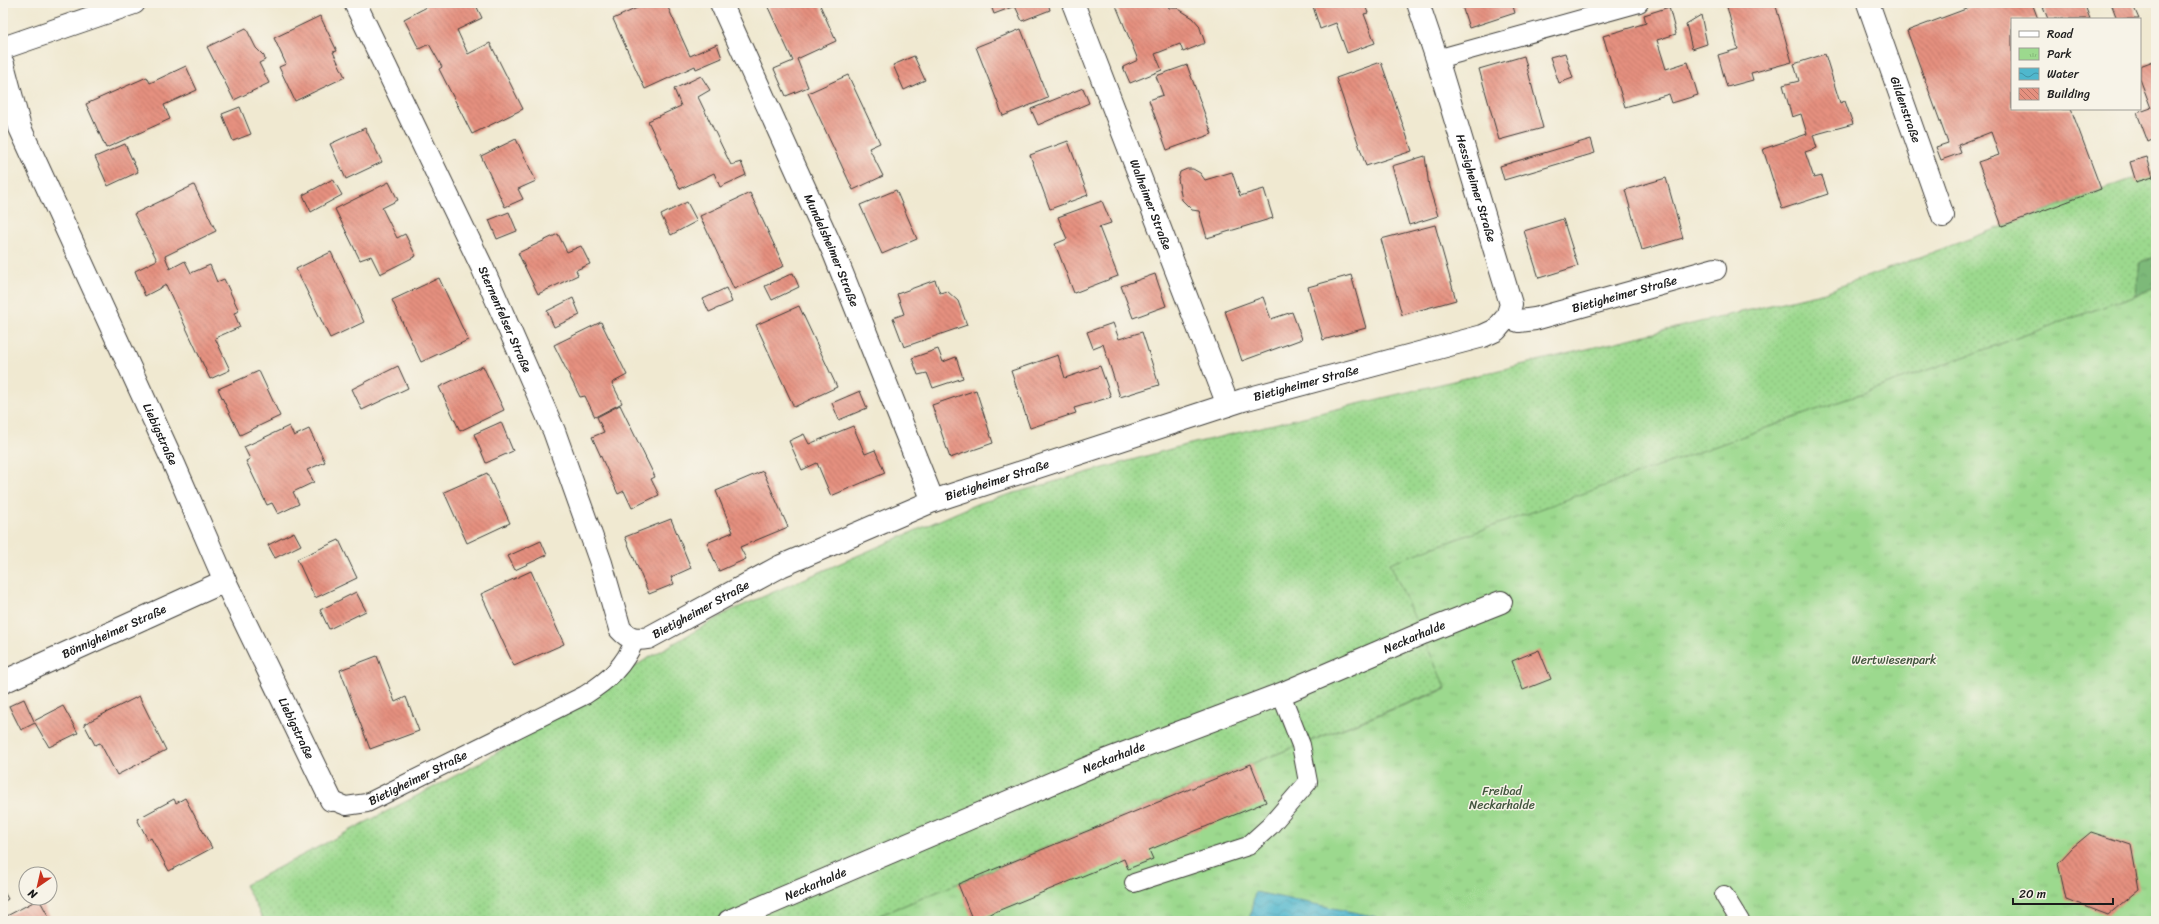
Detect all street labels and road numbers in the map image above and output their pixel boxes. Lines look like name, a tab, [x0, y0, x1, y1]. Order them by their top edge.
street label: Gildenstraße	[1884, 73, 1927, 146]
street label: Hessigheimer Straße	[1449, 131, 1503, 245]
street label: Walheimer Straße	[1123, 156, 1178, 253]
street label: Mundelsheimer Straße	[798, 190, 865, 310]
street label: Sternenfelser Straße	[472, 262, 538, 376]
street label: Bietigheimer Straße	[1569, 269, 1680, 319]
street label: Bietigheimer Straße	[1251, 359, 1361, 408]
street label: Liebigstraße	[136, 399, 184, 469]
street label: Bietigheimer Straße	[942, 453, 1052, 507]
street label: Bietigheimer Straße	[648, 574, 754, 645]
street label: Bönnigheimer Straße	[58, 598, 170, 665]
street label: Neckarhalde	[1380, 614, 1449, 660]
street label: Liebigstraße	[272, 693, 321, 763]
street label: Neckarhalde	[1079, 735, 1148, 780]
street label: Bietigheimer Straße	[364, 744, 471, 812]
street label: Neckarhalde	[781, 861, 850, 907]

